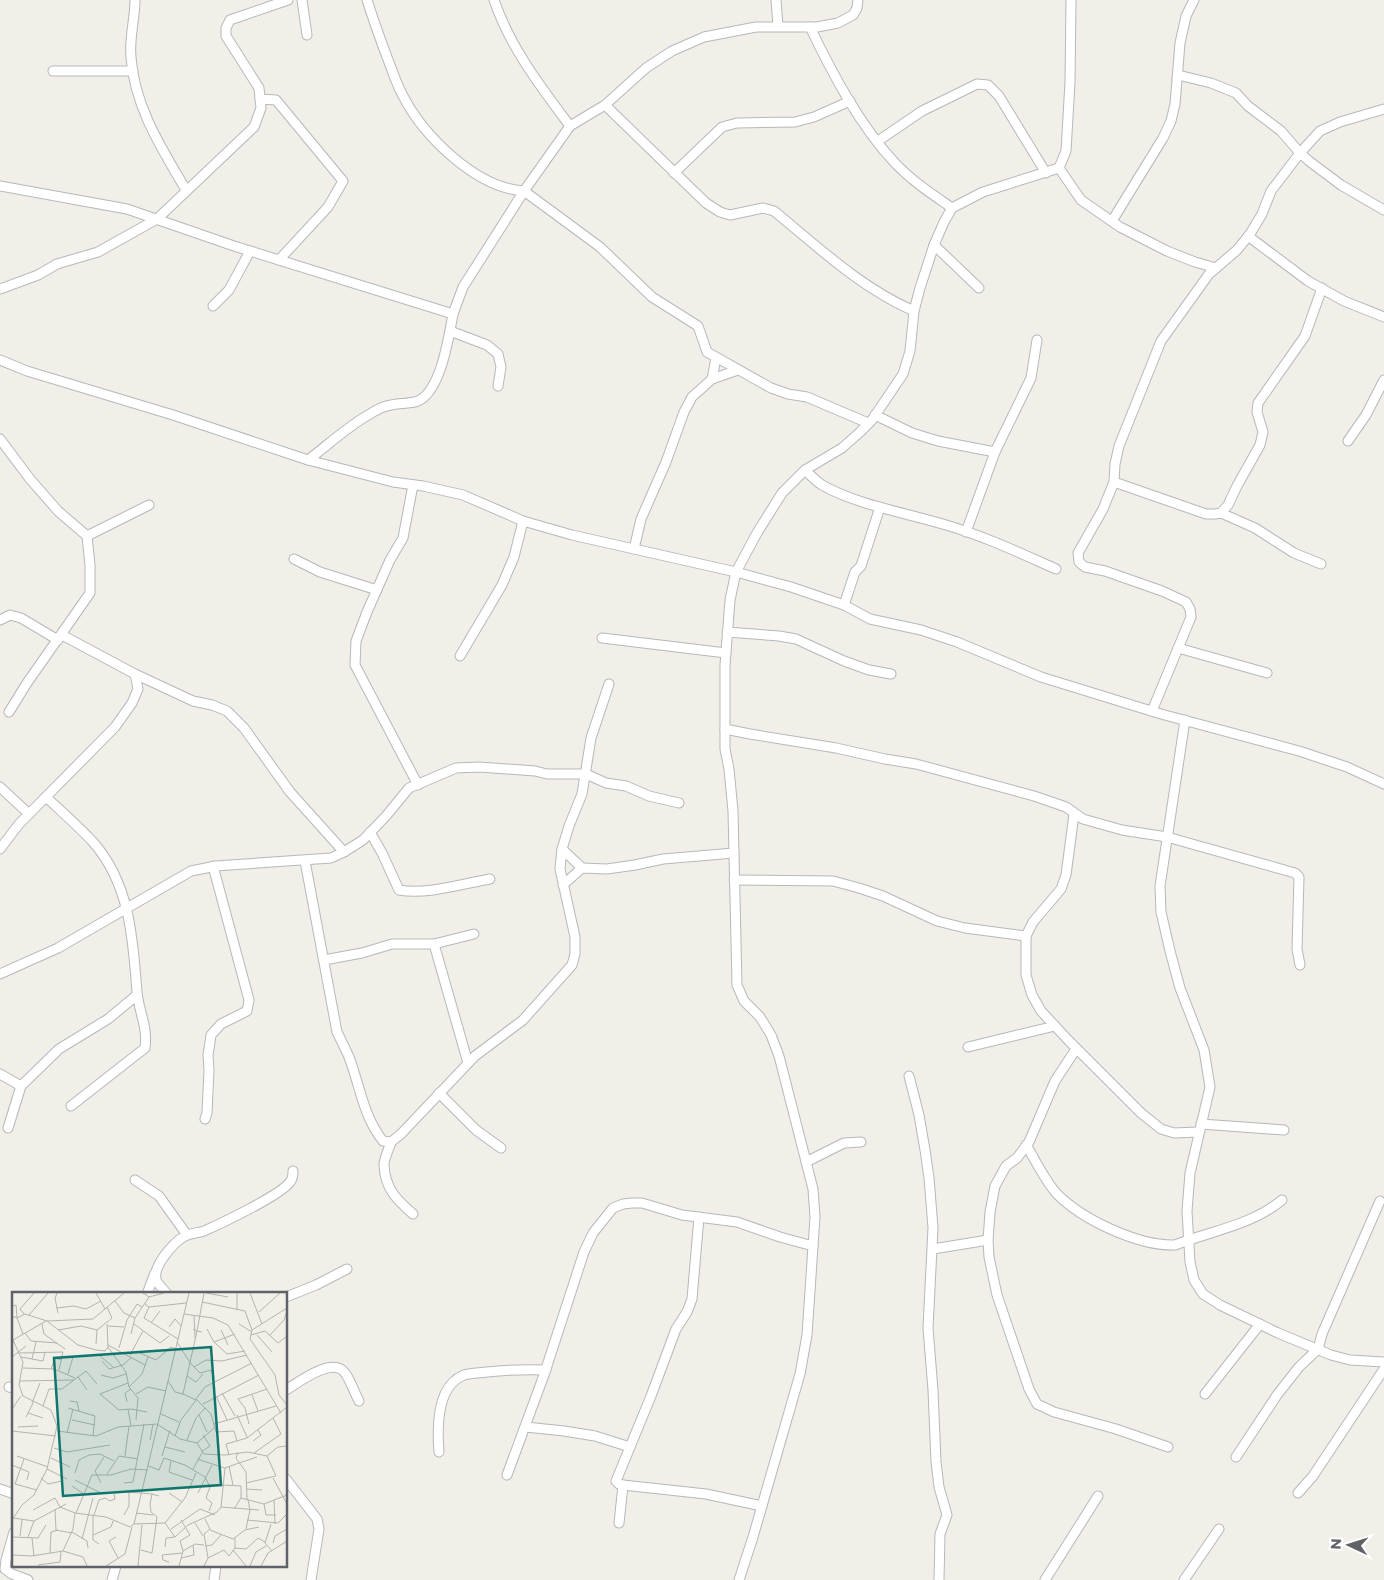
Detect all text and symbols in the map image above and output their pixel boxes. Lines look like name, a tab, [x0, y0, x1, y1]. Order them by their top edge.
inset map	[12, 1292, 288, 1568]
north arrow	[1324, 1520, 1374, 1570]
text: N	[1327, 1538, 1345, 1550]

